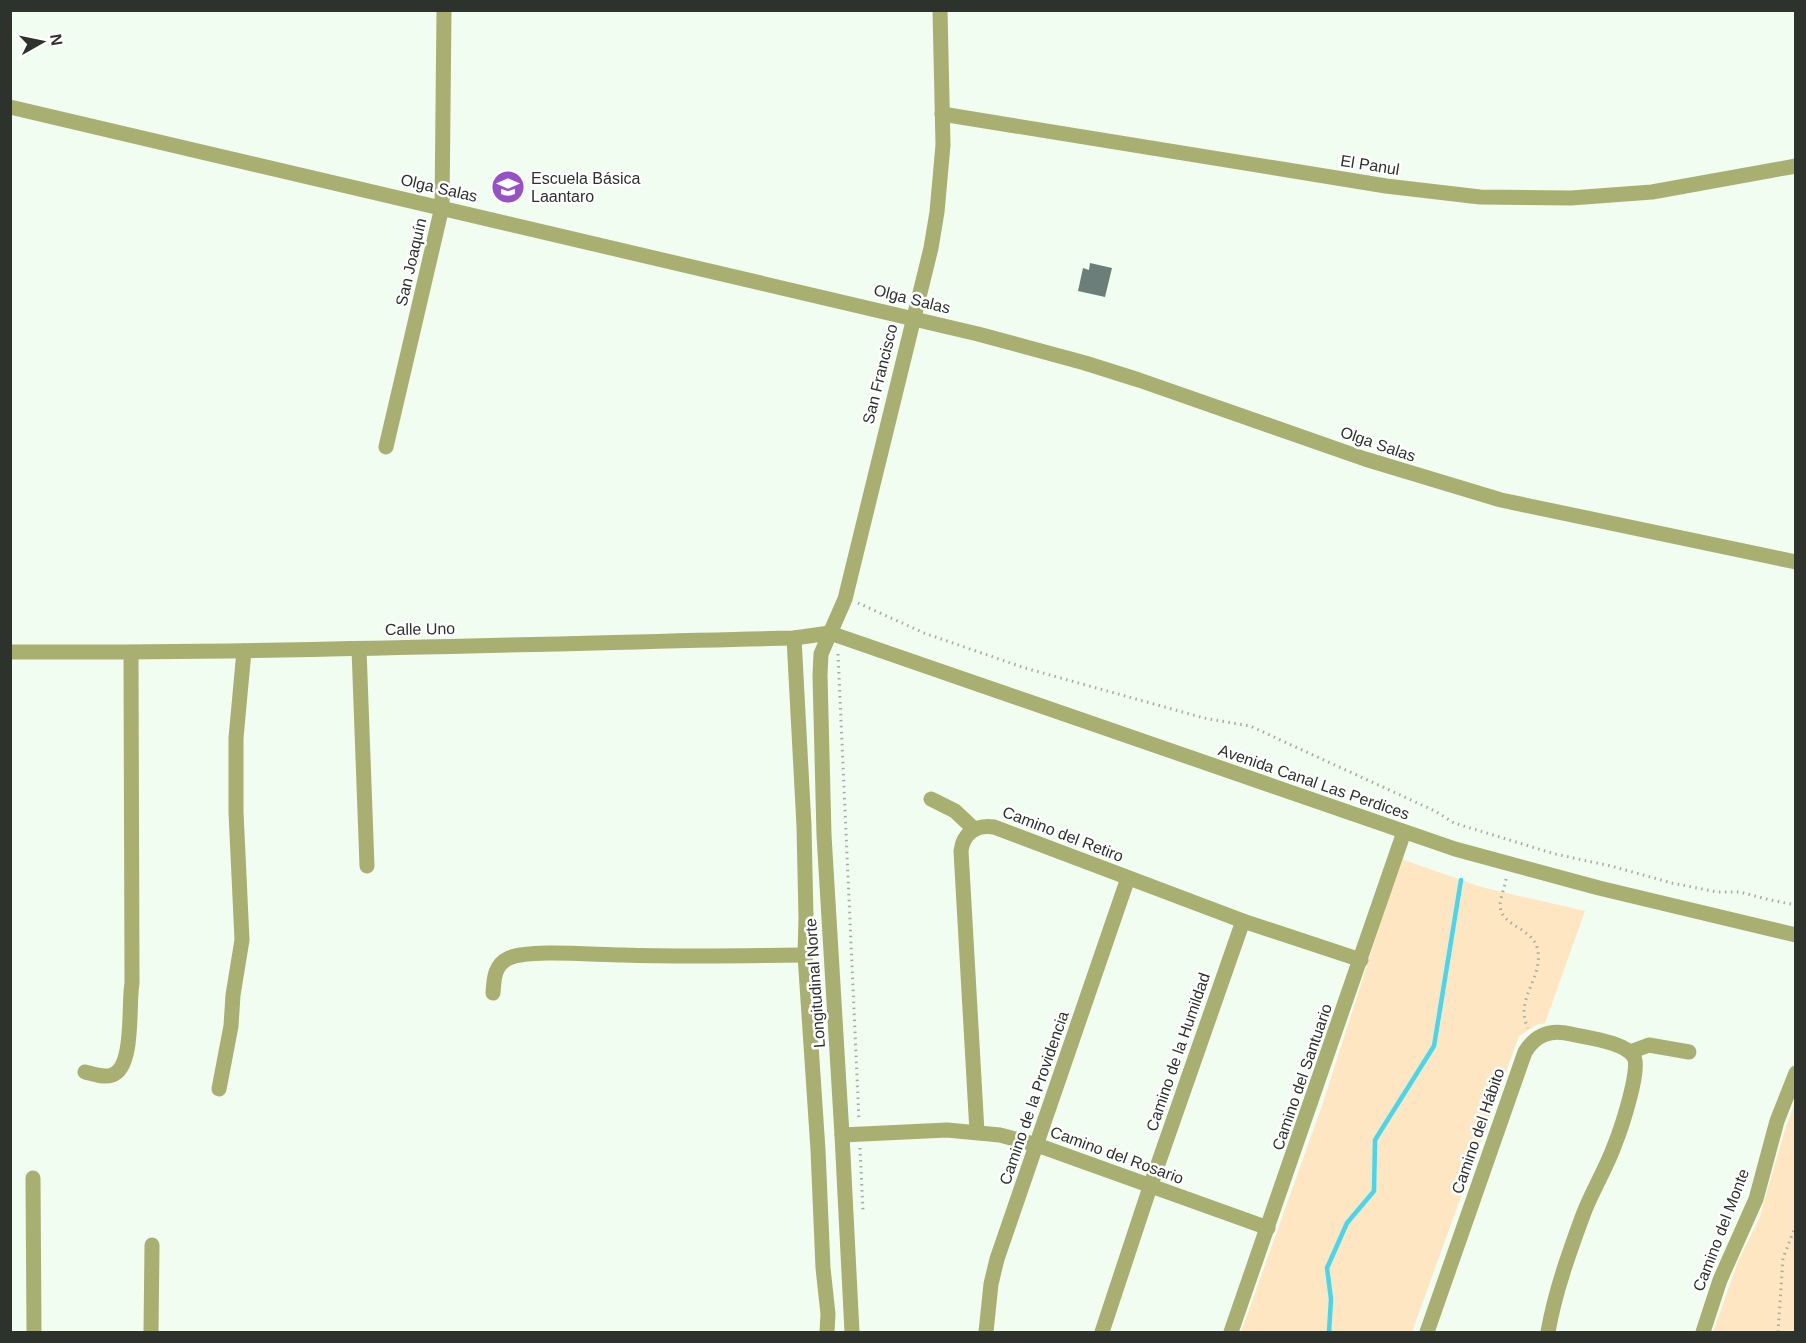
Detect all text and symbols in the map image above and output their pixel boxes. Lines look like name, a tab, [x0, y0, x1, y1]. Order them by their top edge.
north arrow	[12, 12, 72, 72]
text: N	[47, 33, 66, 47]
street label: El Panul	[1339, 152, 1401, 178]
school or university icon: Escuela Básica Laantaro	[490, 169, 526, 205]
place label: Escuela Básica Laantaro	[531, 170, 640, 205]
street label: Olga Salas	[399, 171, 479, 205]
street label: San Joaquín	[393, 216, 429, 308]
street label: Olga Salas	[872, 281, 952, 317]
street label: San Francisco	[859, 322, 901, 426]
street label: Olga Salas	[1338, 423, 1418, 465]
street label: Calle Uno	[385, 620, 455, 638]
street label: Avenida Canal Las Perdices	[1216, 741, 1412, 823]
street label: Camino del Retiro	[1000, 803, 1126, 865]
street label: Longitudinal Norte	[802, 918, 828, 1048]
street label: Camino de la Humildad	[1143, 971, 1213, 1133]
street label: Camino del Santuario	[1269, 1001, 1335, 1153]
street label: Camino de la Providencia	[996, 1009, 1072, 1187]
street label: Camino del Hábito	[1449, 1066, 1507, 1196]
street label: Camino del Rosario	[1048, 1123, 1186, 1187]
street label: Camino del Monte	[1690, 1166, 1752, 1294]

